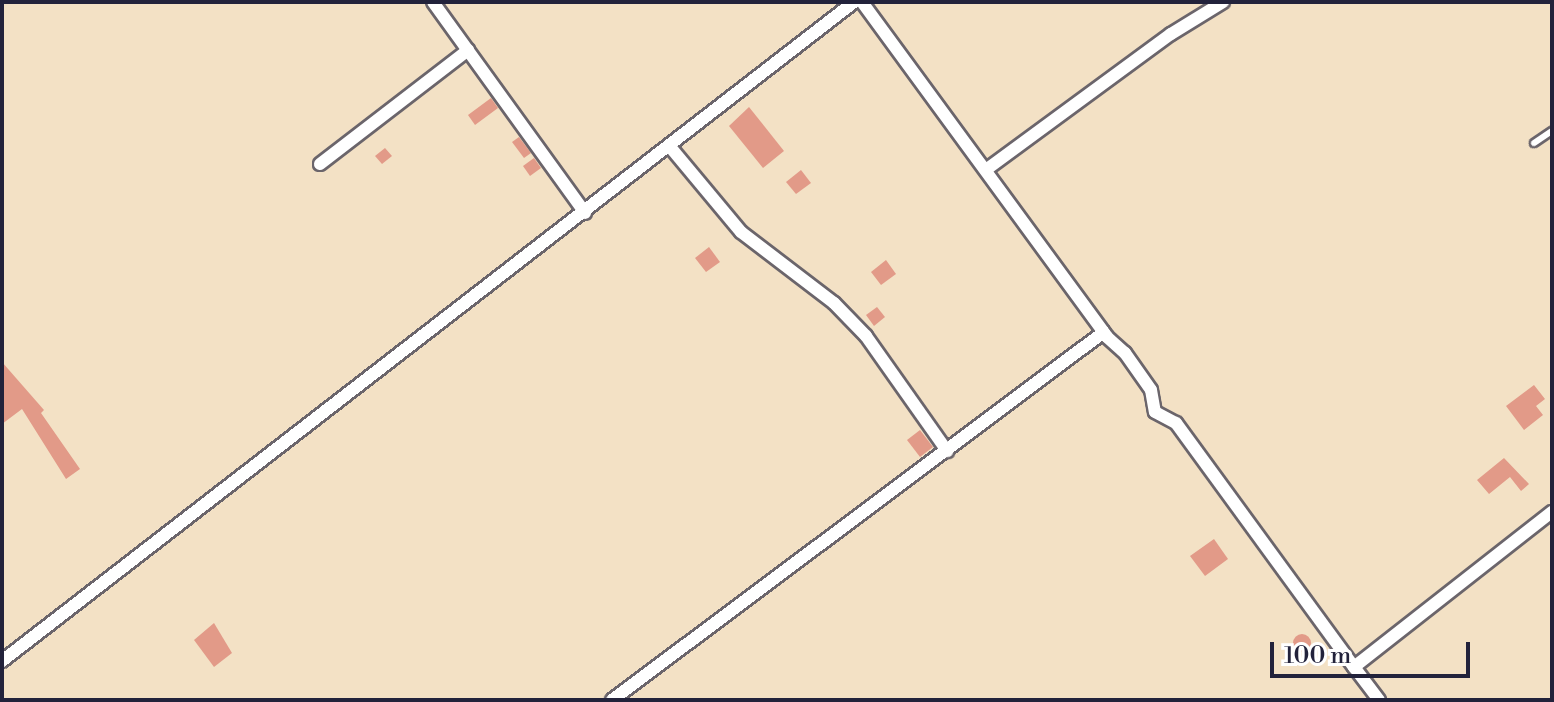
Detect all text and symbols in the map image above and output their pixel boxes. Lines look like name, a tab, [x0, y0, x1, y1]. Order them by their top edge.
scale bar	[1274, 626, 1474, 676]
text: 100 m	[1284, 641, 1351, 671]

